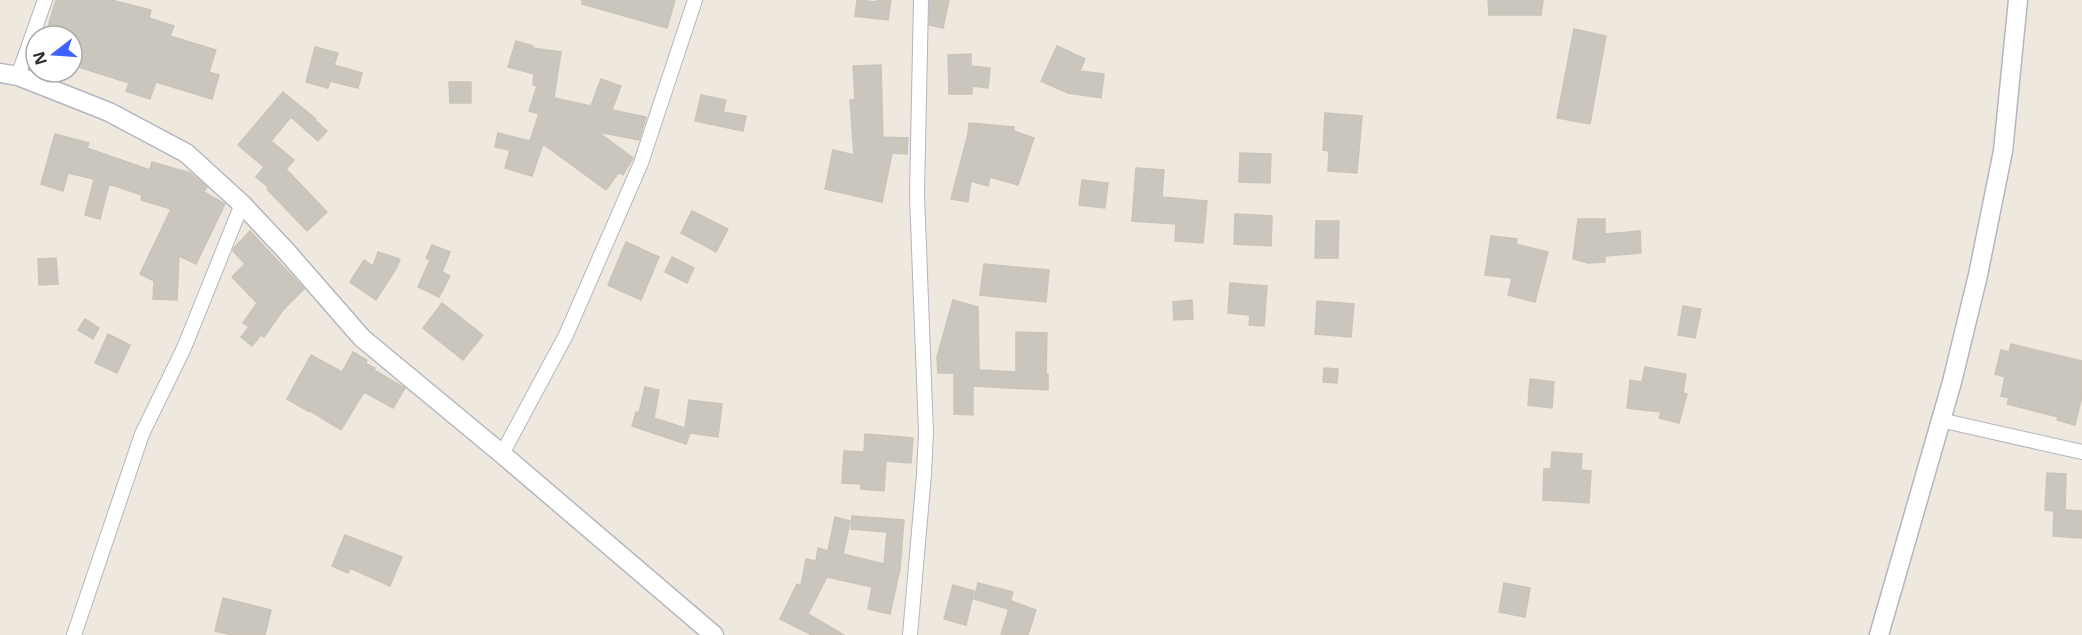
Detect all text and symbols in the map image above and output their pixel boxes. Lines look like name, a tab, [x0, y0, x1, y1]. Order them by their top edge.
north arrow	[24, 24, 84, 84]
text: N	[27, 49, 52, 68]

